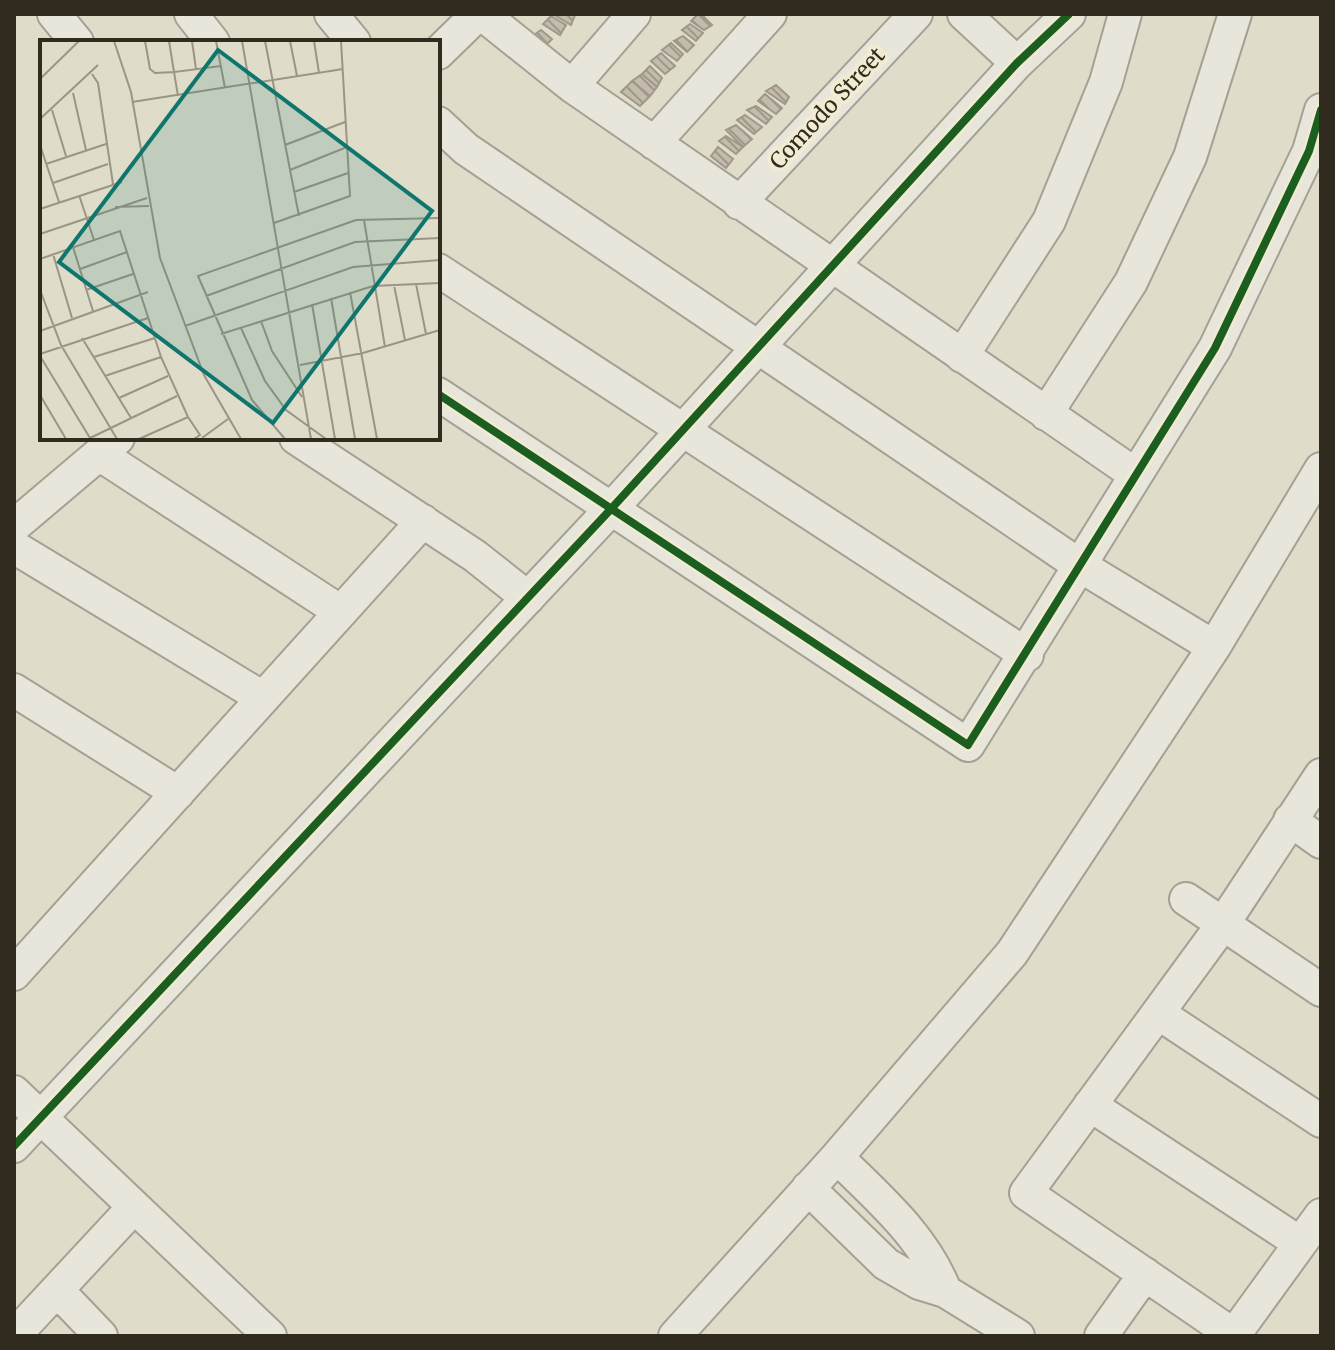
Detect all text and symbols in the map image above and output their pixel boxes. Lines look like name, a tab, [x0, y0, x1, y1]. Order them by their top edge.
inset map	[40, 40, 440, 440]
street label: Comodo Street	[763, 41, 891, 175]

